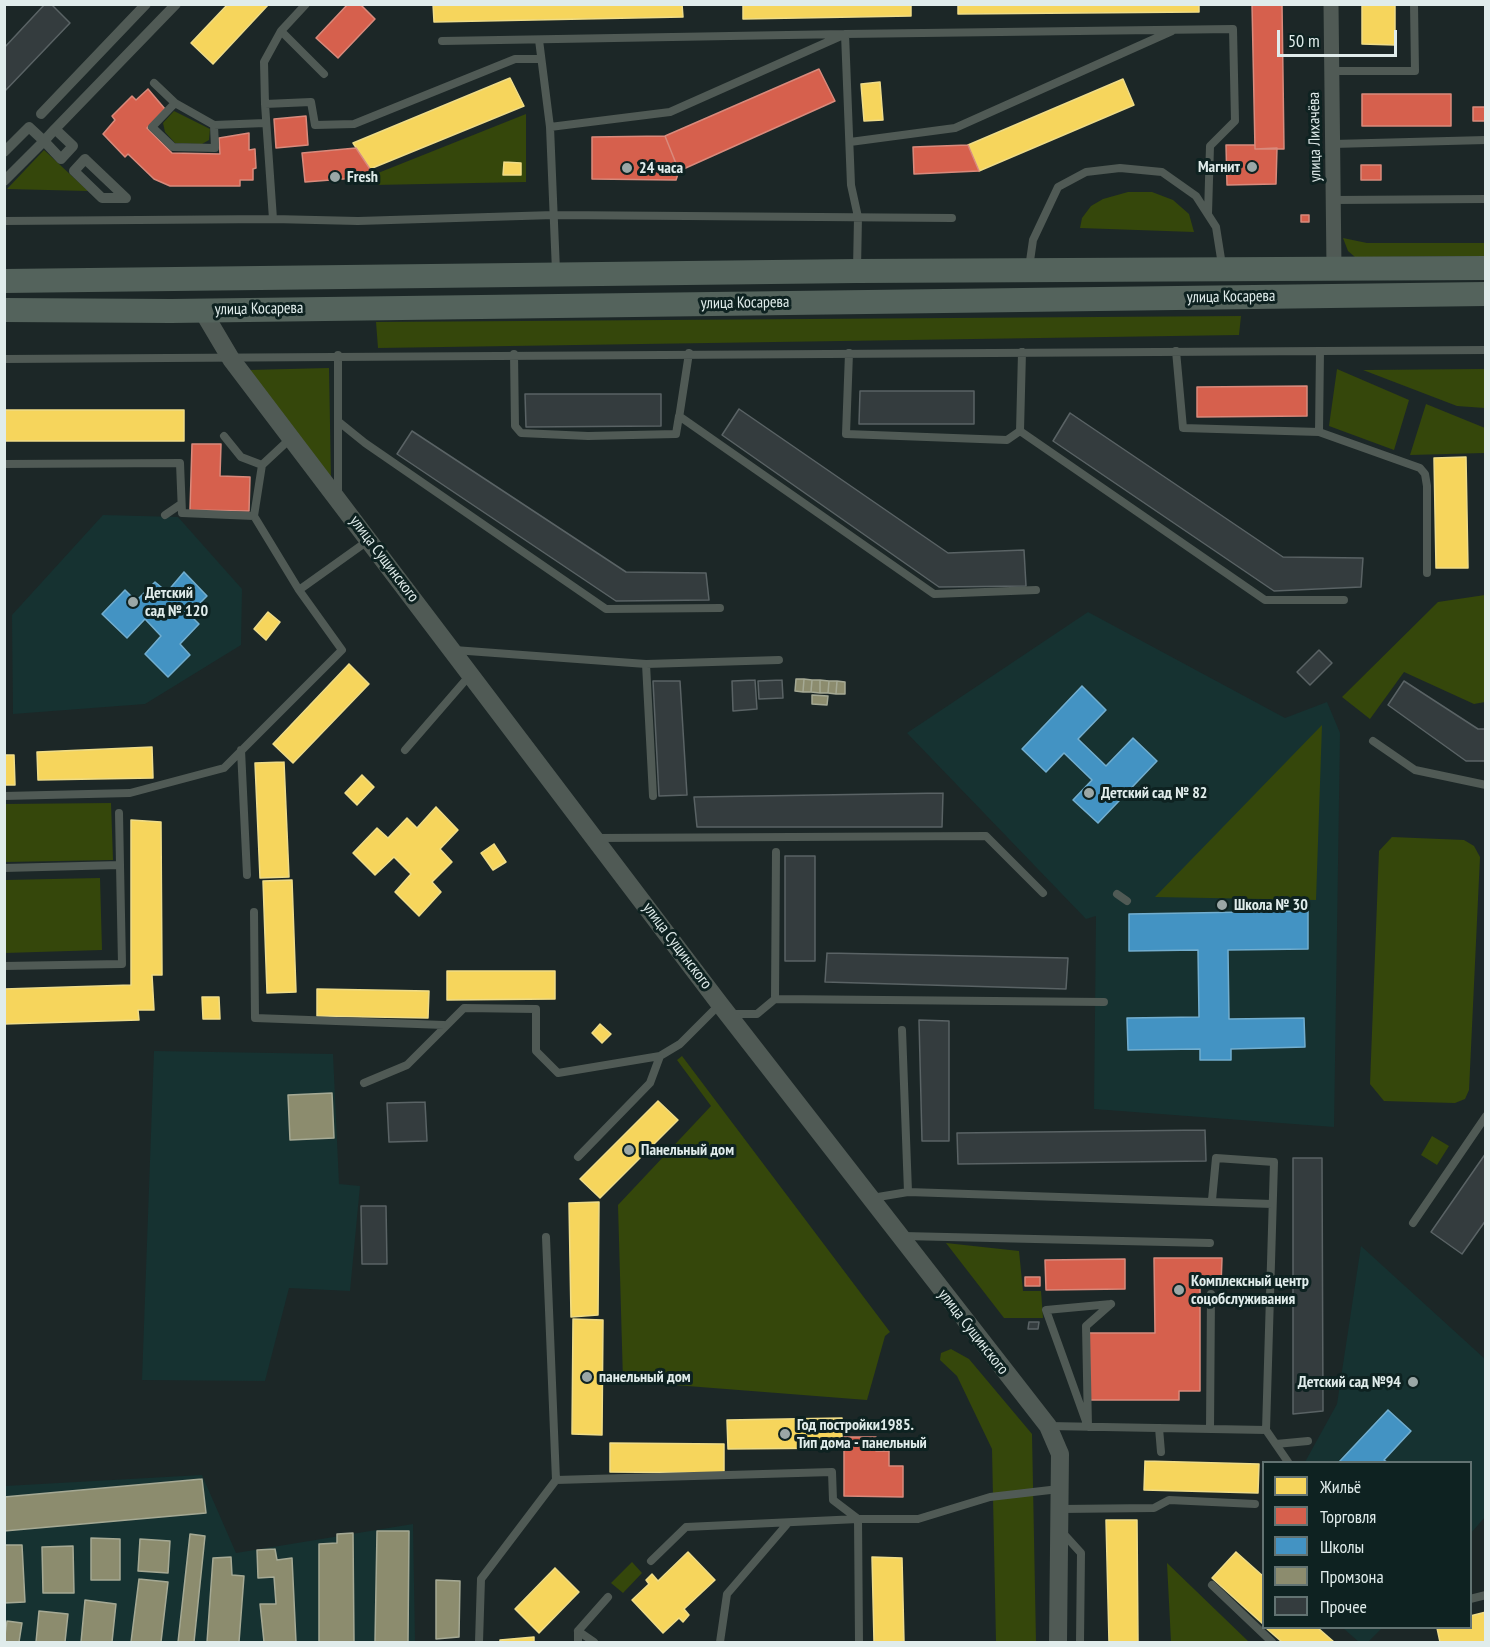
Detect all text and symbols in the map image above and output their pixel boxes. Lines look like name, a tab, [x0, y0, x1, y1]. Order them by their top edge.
scale bar	[1280, 18, 1400, 56]
text: 50 m	[1288, 29, 1320, 52]
street label: улица Лихачёва	[1305, 92, 1325, 182]
place label: Магнит	[1198, 157, 1240, 177]
place label: 24 часа	[639, 158, 683, 178]
marker: Магнит	[1245, 160, 1259, 174]
marker: 24 часа	[620, 161, 634, 175]
place label: Fresh	[347, 167, 378, 187]
marker: Fresh	[328, 170, 342, 184]
street label: улица Косарева	[1186, 287, 1276, 307]
street label: улица Косарева	[700, 293, 790, 313]
street label: улица Косарева	[214, 299, 304, 319]
street label: улица Сущинского	[345, 512, 423, 606]
place label: Детский сад № 120	[145, 583, 208, 621]
marker: Детский сад № 120	[126, 595, 140, 609]
place label: Детский сад № 82	[1101, 783, 1208, 803]
marker: Детский сад № 82	[1082, 786, 1096, 800]
place label: Школа № 30	[1234, 895, 1308, 915]
marker: Школа № 30	[1215, 898, 1229, 912]
street label: улица Сущинского	[638, 899, 716, 993]
place label: Панельный дом	[641, 1140, 734, 1160]
marker: Панельный дом	[622, 1143, 636, 1157]
place label: Комплексный центр соцобслуживания	[1191, 1271, 1309, 1309]
marker: Комплексный центр соцобслуживания	[1172, 1283, 1186, 1297]
street label: улица Сущинского	[934, 1285, 1012, 1379]
place label: панельный дом	[599, 1367, 691, 1387]
marker: панельный дом	[580, 1370, 594, 1384]
place label: Детский сад №94	[1298, 1372, 1401, 1392]
marker: Детский сад №94	[1406, 1375, 1420, 1389]
place label: Год постройки1985. Тип дома - панельный	[797, 1415, 927, 1453]
marker: Год постройки1985. Тип дома - панельный	[778, 1427, 792, 1441]
legend	[1262, 1461, 1472, 1629]
text: Жильё	[1320, 1475, 1361, 1498]
text: Торговля	[1320, 1505, 1376, 1528]
text: Школы	[1320, 1535, 1364, 1558]
text: Промзона	[1320, 1565, 1384, 1588]
text: Прочее	[1320, 1595, 1367, 1618]

